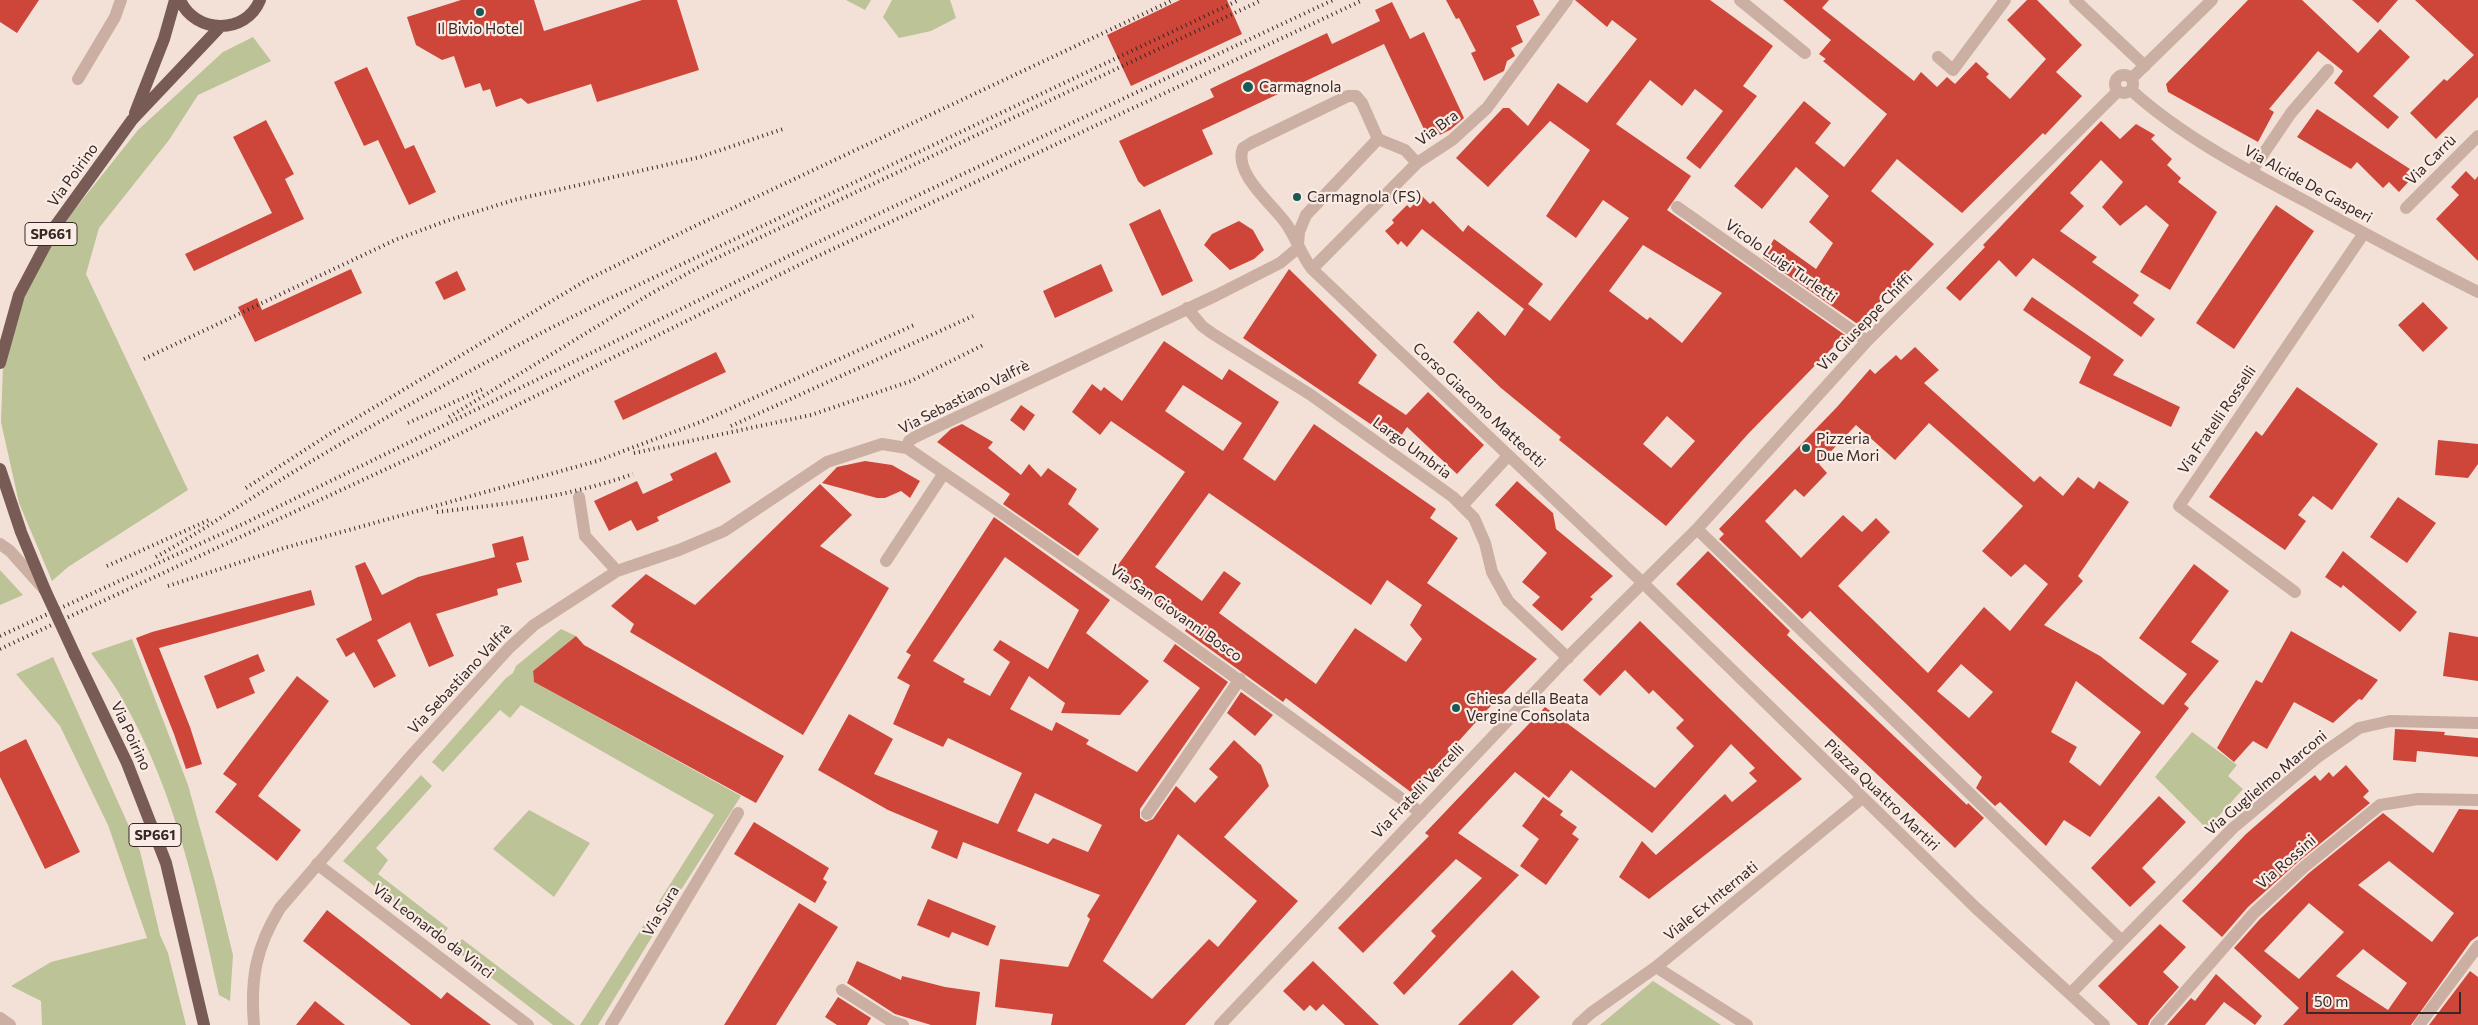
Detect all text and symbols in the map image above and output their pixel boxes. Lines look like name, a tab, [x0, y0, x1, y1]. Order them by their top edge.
marker: Il Bivio Hotel	[474, 6, 486, 18]
place label: Il Bivio Hotel	[437, 20, 523, 38]
place label: Carmagnola	[1259, 78, 1341, 96]
marker: Carmagnola	[1241, 80, 1255, 94]
street label: Via Bra	[1412, 106, 1462, 150]
street label: Via Carrù	[2402, 131, 2460, 189]
street label: Via Poirino	[44, 140, 102, 210]
street label: Via Alcide De Gasperi	[2241, 141, 2375, 227]
place label: Carmagnola (FS)	[1307, 188, 1421, 206]
marker: Carmagnola (FS)	[1291, 191, 1303, 203]
street label: Vicolo Luigi Turletti	[1722, 216, 1840, 306]
road number: SP661	[25, 222, 77, 245]
street label: Via Giuseppe Chiffi	[1814, 269, 1916, 375]
street label: Corso Giacomo Matteotti	[1409, 339, 1549, 471]
street label: Via Sebastiano Valfrè	[896, 356, 1032, 438]
street label: Via Fratelli Rosselli	[2174, 362, 2260, 478]
street label: Largo Umbria	[1369, 413, 1455, 483]
place label: Pizzeria Due Mori	[1816, 430, 1879, 465]
marker: Pizzeria Due Mori	[1800, 442, 1812, 454]
street label: Via San Giovanni Bosco	[1106, 560, 1246, 666]
street label: Via Sebastiano Valfrè	[404, 620, 516, 738]
place label: Chiesa della Beata Vergine Consolata	[1466, 690, 1590, 725]
street label: Via Poirino	[107, 699, 155, 773]
marker: Chiesa della Beata Vergine Consolata	[1450, 702, 1462, 714]
street label: Via Guglielmo Marconi	[2201, 727, 2331, 839]
street label: Piazza Quattro Martiri	[1821, 735, 1943, 855]
street label: Via Fratelli Vercelli	[1368, 740, 1468, 842]
road number: SP661	[129, 824, 181, 846]
street label: Via Rossini	[2252, 831, 2320, 893]
street label: Viale Ex Internati	[1660, 858, 1762, 944]
street label: Via Leonardo da Vinci	[369, 880, 497, 982]
street label: Via Sura	[639, 882, 683, 940]
scale bar	[2308, 982, 2463, 1014]
text: 50 m	[2314, 992, 2348, 1010]

